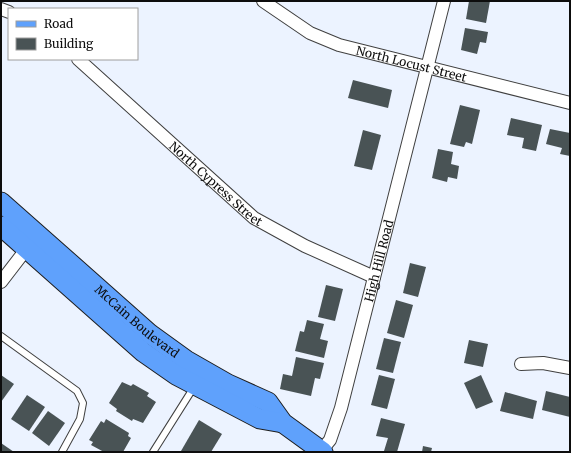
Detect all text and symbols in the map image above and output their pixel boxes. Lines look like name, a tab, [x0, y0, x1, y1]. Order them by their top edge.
legend	[8, 8, 138, 60]
text: Road	[44, 16, 73, 31]
text: Building	[44, 36, 94, 51]
street label: North Locust Street	[355, 42, 469, 84]
street label: North Cypress Street	[167, 138, 265, 229]
street label: High Hill Road	[361, 218, 396, 303]
street label: McCain Boulevard	[92, 281, 183, 360]

